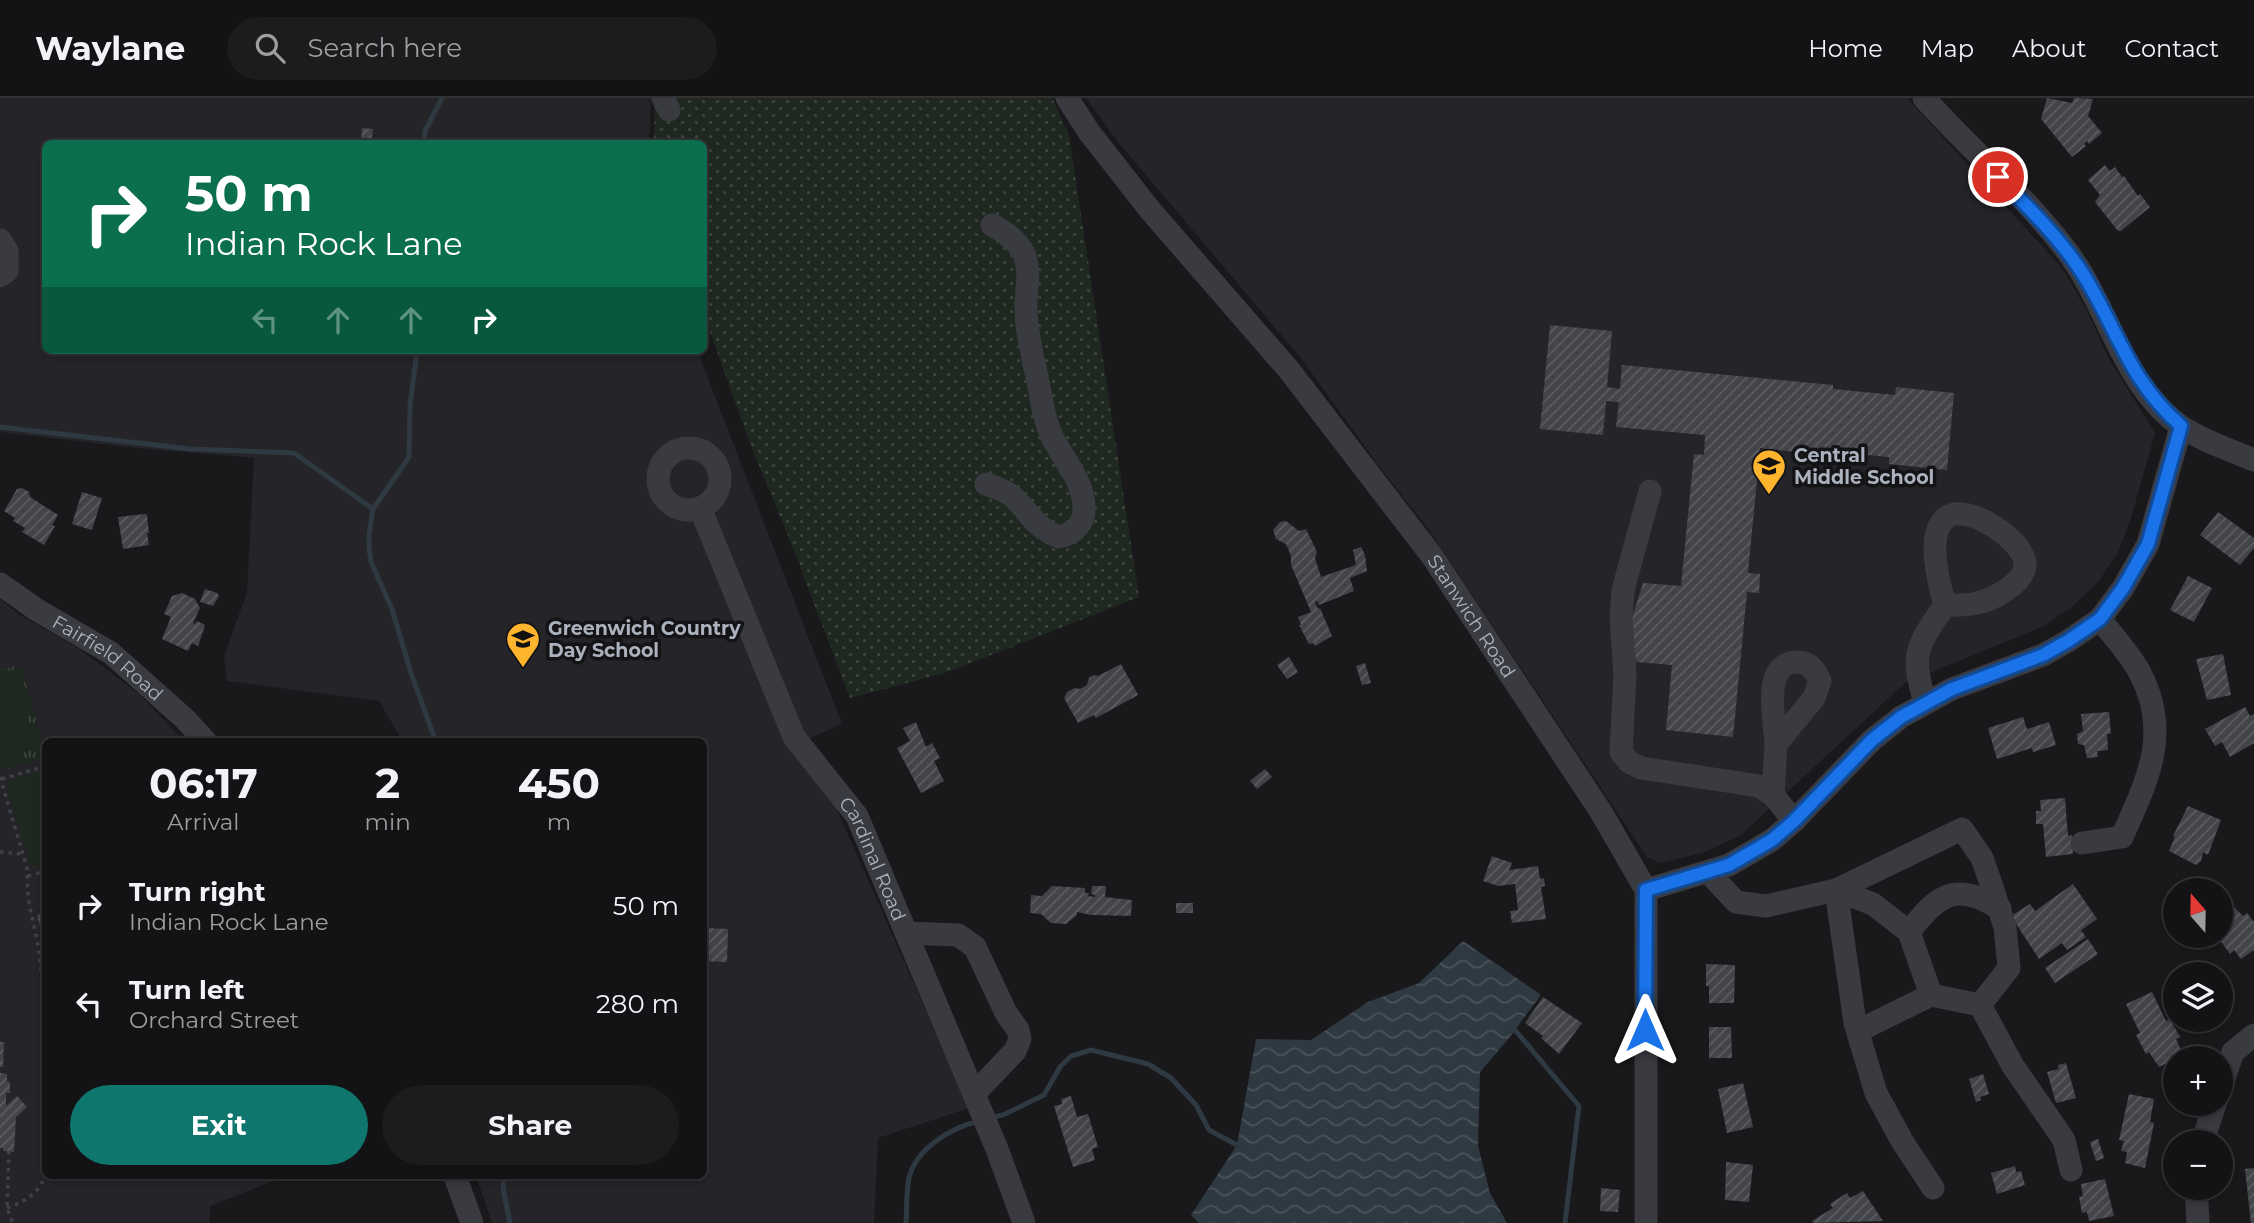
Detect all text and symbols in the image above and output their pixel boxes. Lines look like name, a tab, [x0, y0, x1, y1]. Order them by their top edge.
search box	[227, 17, 717, 80]
text: Waylane	[35, 28, 185, 68]
icon: search	[251, 29, 289, 67]
text: Search here	[307, 32, 462, 64]
text: Home	[1808, 34, 1883, 63]
text: Map	[1921, 34, 1974, 63]
text: About	[2012, 34, 2086, 63]
text: Contact	[2124, 34, 2219, 63]
pin	[1968, 147, 2028, 207]
icon: arrive	[1979, 158, 2017, 196]
text: 50 m	[185, 164, 313, 223]
icon: right	[70, 168, 161, 259]
text: Indian Rock Lane	[185, 224, 463, 263]
icon: left	[246, 301, 284, 339]
icon: ahead	[319, 301, 357, 339]
icon: ahead	[392, 301, 430, 339]
icon: right	[465, 301, 503, 339]
place label: Central Middle School	[1794, 444, 1934, 489]
school or university icon: Central Middle School	[1750, 447, 1788, 496]
street label: Stanwich Road	[1422, 550, 1520, 682]
street label: Fairfield Road	[48, 611, 168, 706]
place label: Greenwich Country Day School	[548, 617, 741, 662]
school or university icon: Greenwich Country Day School	[504, 620, 542, 669]
text: 06:17	[149, 757, 258, 809]
text: 2	[375, 757, 400, 809]
text: 450	[518, 757, 600, 809]
street label: Cardinal Road	[834, 792, 911, 924]
text: Arrival	[167, 808, 240, 836]
text: min	[365, 808, 411, 836]
text: m	[547, 808, 571, 836]
text: Turn right	[129, 876, 265, 908]
north arrow	[2163, 878, 2233, 948]
map controls	[2163, 878, 2233, 1200]
icon: right	[70, 887, 108, 925]
text: 50 m	[613, 890, 679, 922]
text: Indian Rock Lane	[129, 908, 329, 936]
button: layers	[2163, 962, 2233, 1032]
text: Turn left	[129, 974, 245, 1006]
icon: left	[70, 985, 108, 1023]
text: 280 m	[596, 988, 679, 1020]
position arrow	[1608, 993, 1682, 1067]
text: Orchard Street	[129, 1006, 299, 1034]
button: +	[2163, 1046, 2233, 1116]
button: Exit	[70, 1085, 368, 1165]
button: Share	[382, 1085, 679, 1165]
button: −	[2163, 1130, 2233, 1200]

